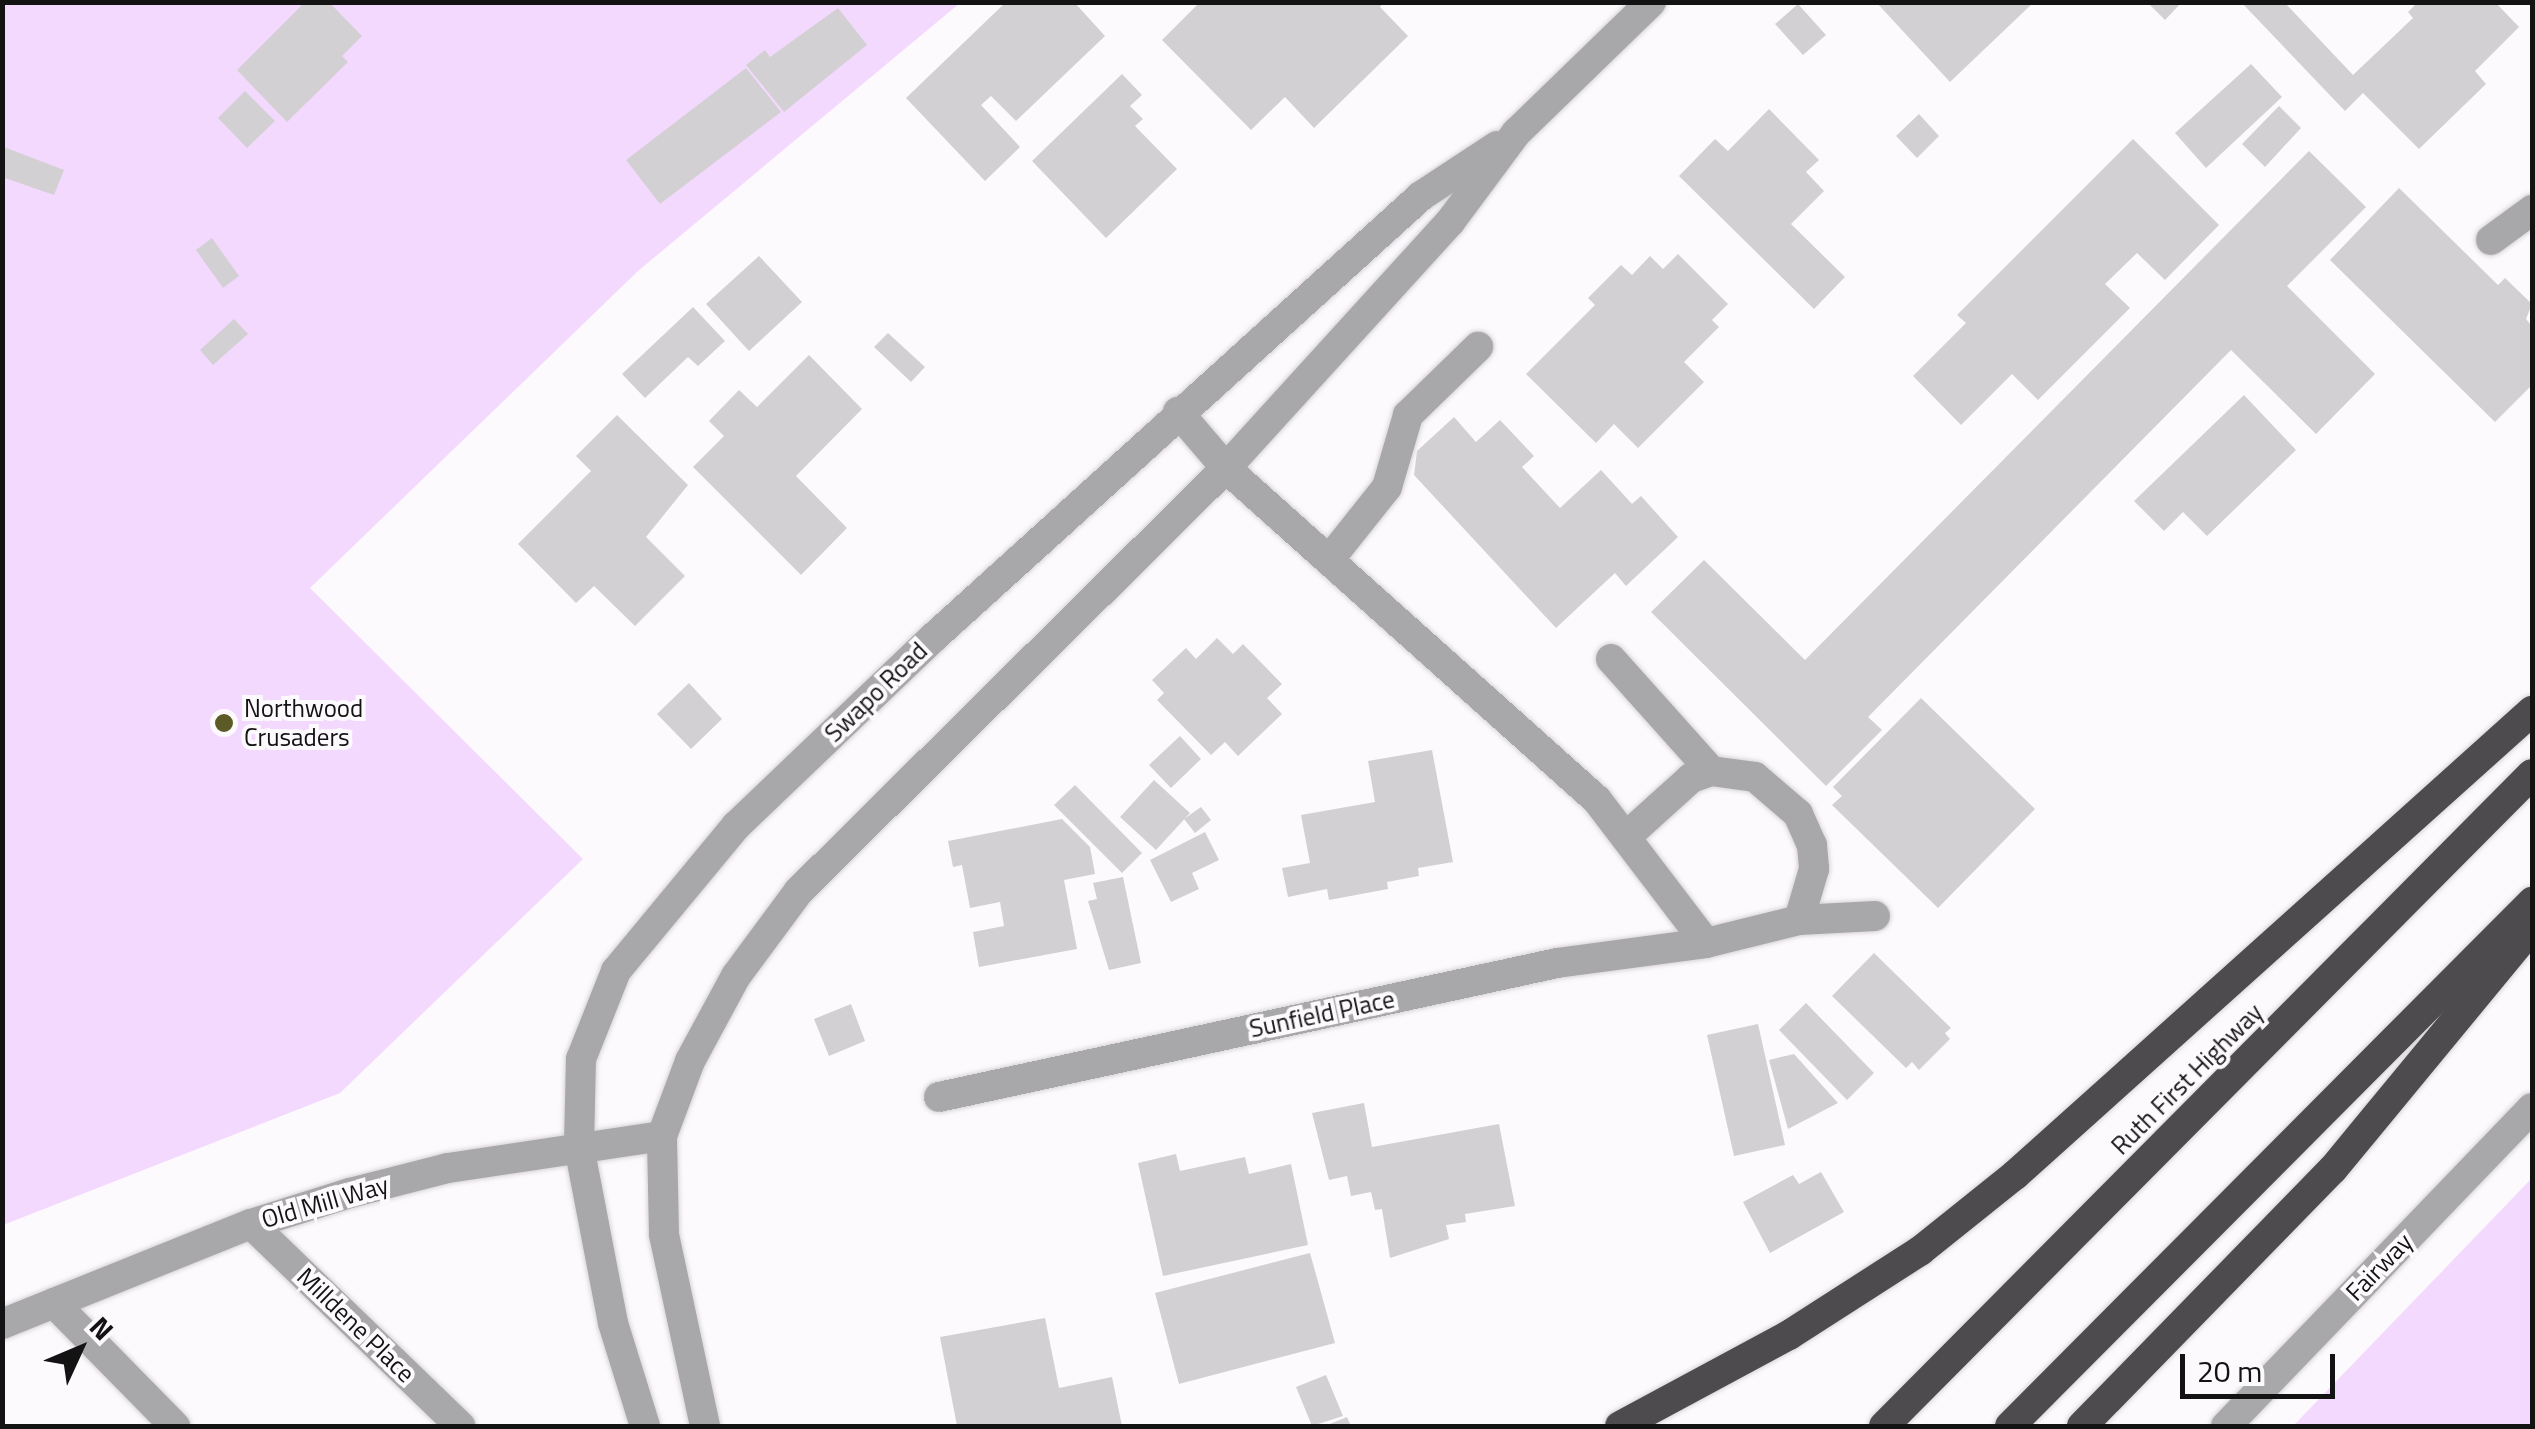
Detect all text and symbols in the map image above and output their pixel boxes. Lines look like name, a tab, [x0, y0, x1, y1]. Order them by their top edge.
street label: Swapo Road	[819, 636, 933, 748]
place label: Northwood Crusaders	[244, 694, 363, 753]
marker: Northwood Crusaders	[213, 712, 235, 734]
street label: Sunfield Place	[1247, 984, 1397, 1044]
street label: Ruth First Highway	[2105, 997, 2269, 1161]
street label: Old Mill Way	[258, 1170, 392, 1234]
street label: Fairway	[2340, 1227, 2418, 1307]
street label: Milldene Place	[291, 1261, 421, 1389]
north arrow	[30, 1299, 130, 1399]
text: N	[80, 1306, 124, 1350]
scale bar	[2185, 1334, 2340, 1396]
text: 20 m	[2197, 1348, 2262, 1394]

